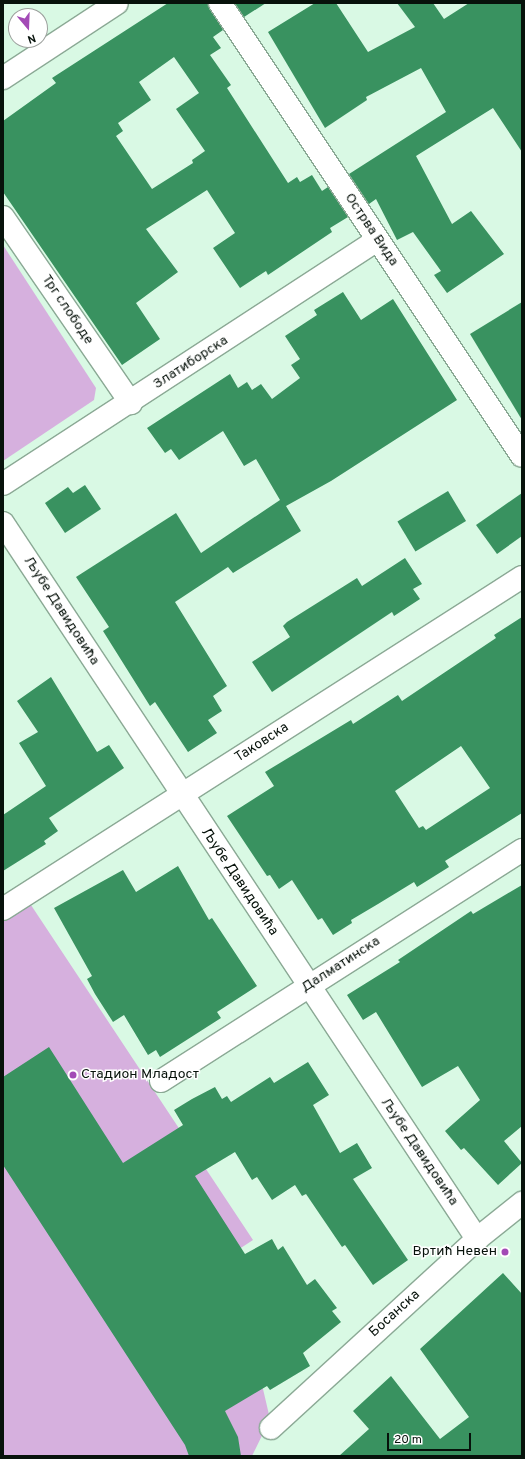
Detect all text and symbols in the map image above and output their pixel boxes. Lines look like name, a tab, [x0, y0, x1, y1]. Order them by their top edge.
north arrow	[8, 8, 48, 48]
text: N	[26, 30, 38, 46]
street label: Острва Вида	[340, 190, 402, 270]
street label: Трг слободе	[38, 272, 96, 348]
street label: Златиборска	[150, 333, 232, 393]
street label: Љубе Давидовића	[19, 553, 103, 669]
street label: Таковска	[232, 719, 292, 767]
street label: Љубе Давидовића	[197, 825, 281, 939]
street label: Далматинска	[298, 933, 384, 997]
place label: Стадион Младост	[81, 1067, 199, 1083]
marker: Стадион Младост	[68, 1070, 78, 1080]
street label: Љубе Давидовића	[377, 1095, 461, 1209]
place label: Вртић Невен	[413, 1244, 497, 1260]
marker: Вртић Невен	[500, 1247, 510, 1257]
street label: Босанска	[366, 1287, 424, 1341]
scale bar	[389, 1425, 473, 1451]
text: 20 m	[394, 1432, 422, 1448]

